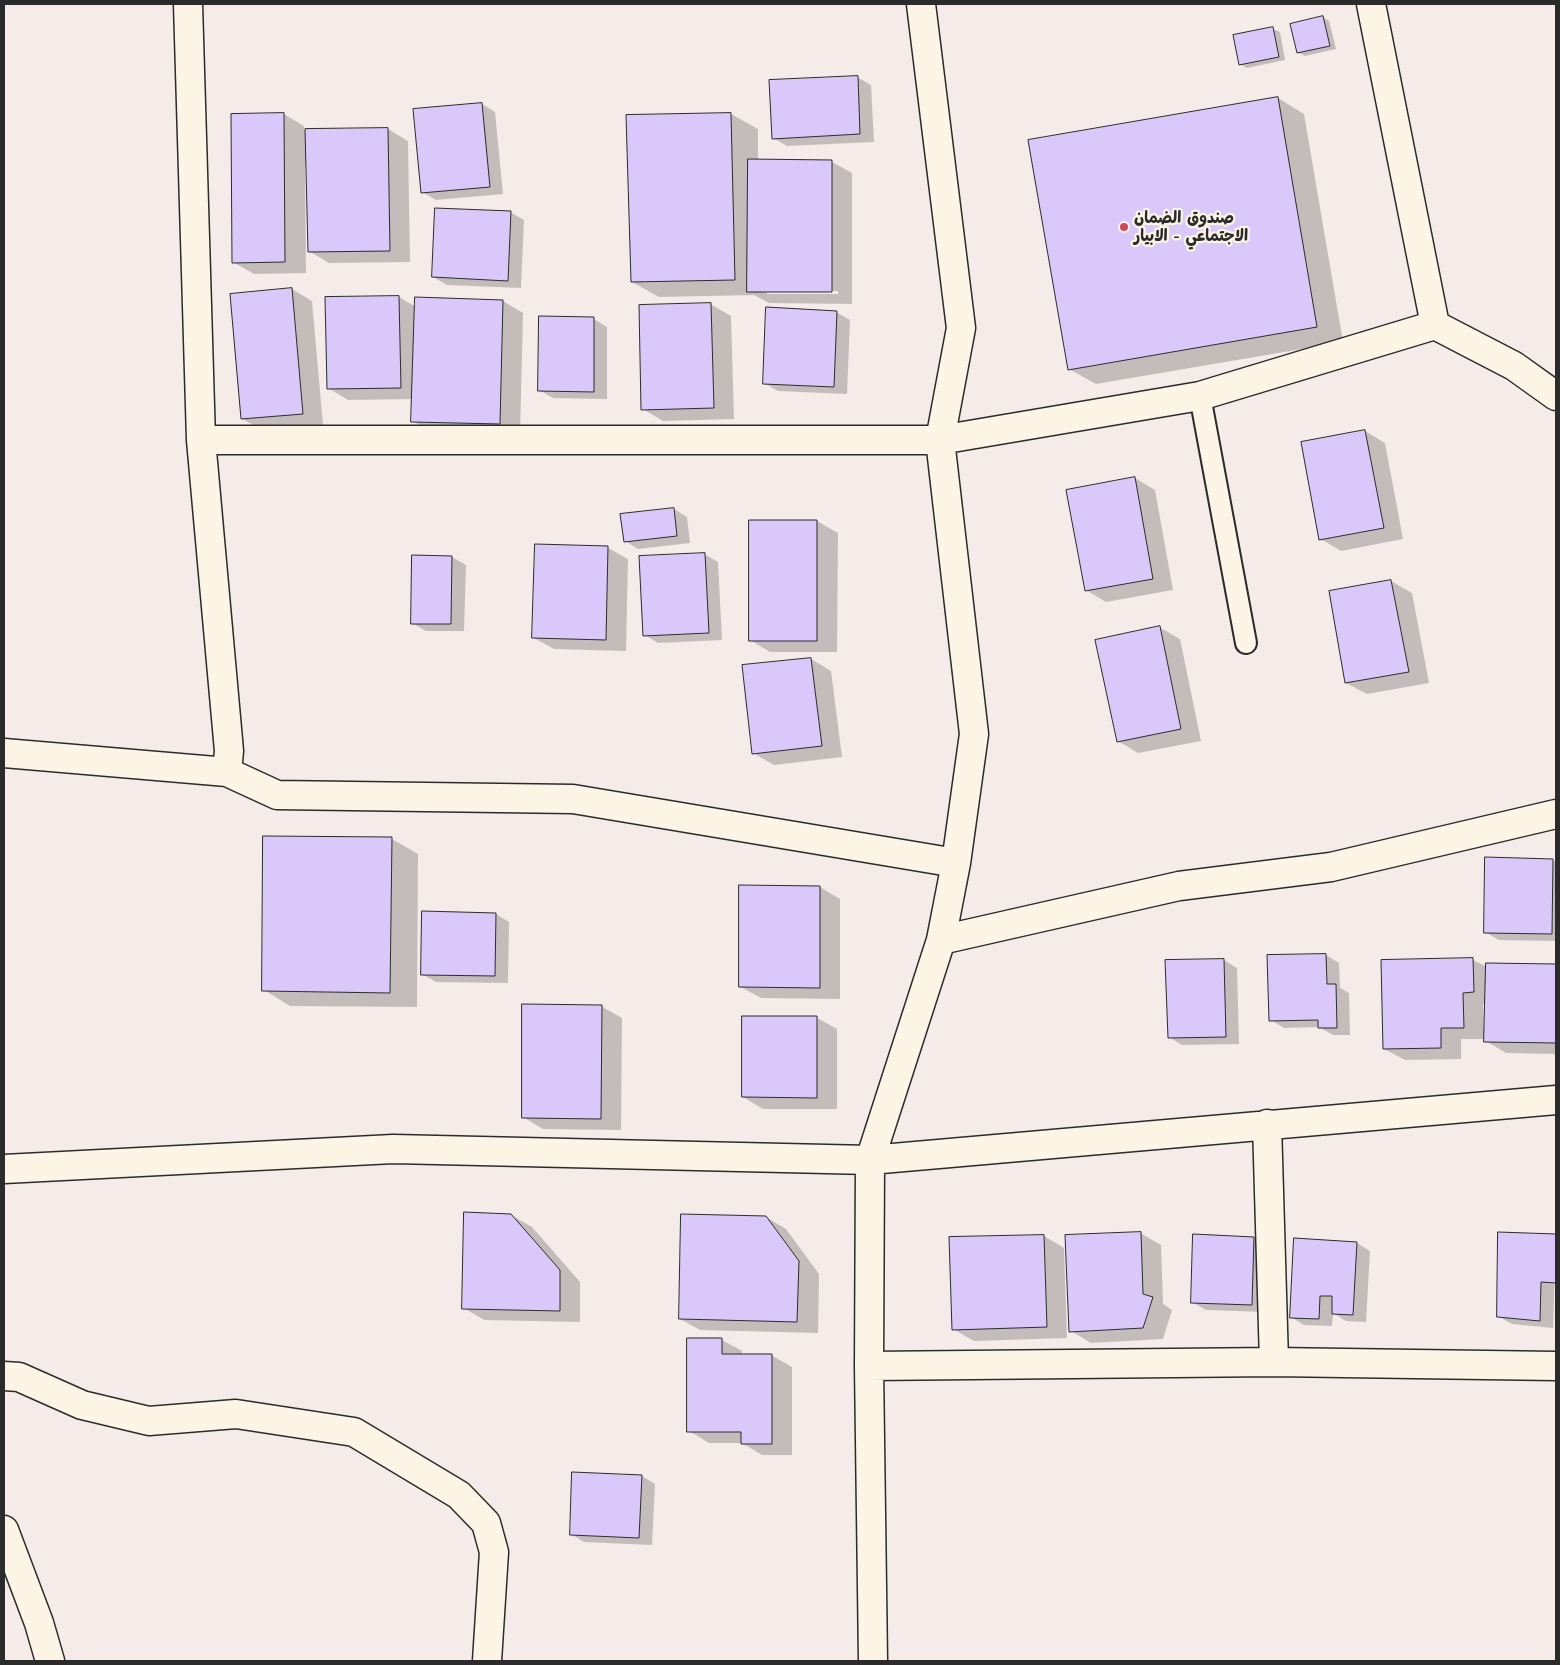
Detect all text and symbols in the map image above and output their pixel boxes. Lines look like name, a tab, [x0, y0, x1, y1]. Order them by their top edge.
place label: صندوق الضمان الاجتماعي - الابيار	[1134, 208, 1248, 246]
marker: صندوق الضمان الاجتماعي - الابيار	[1118, 221, 1130, 233]

